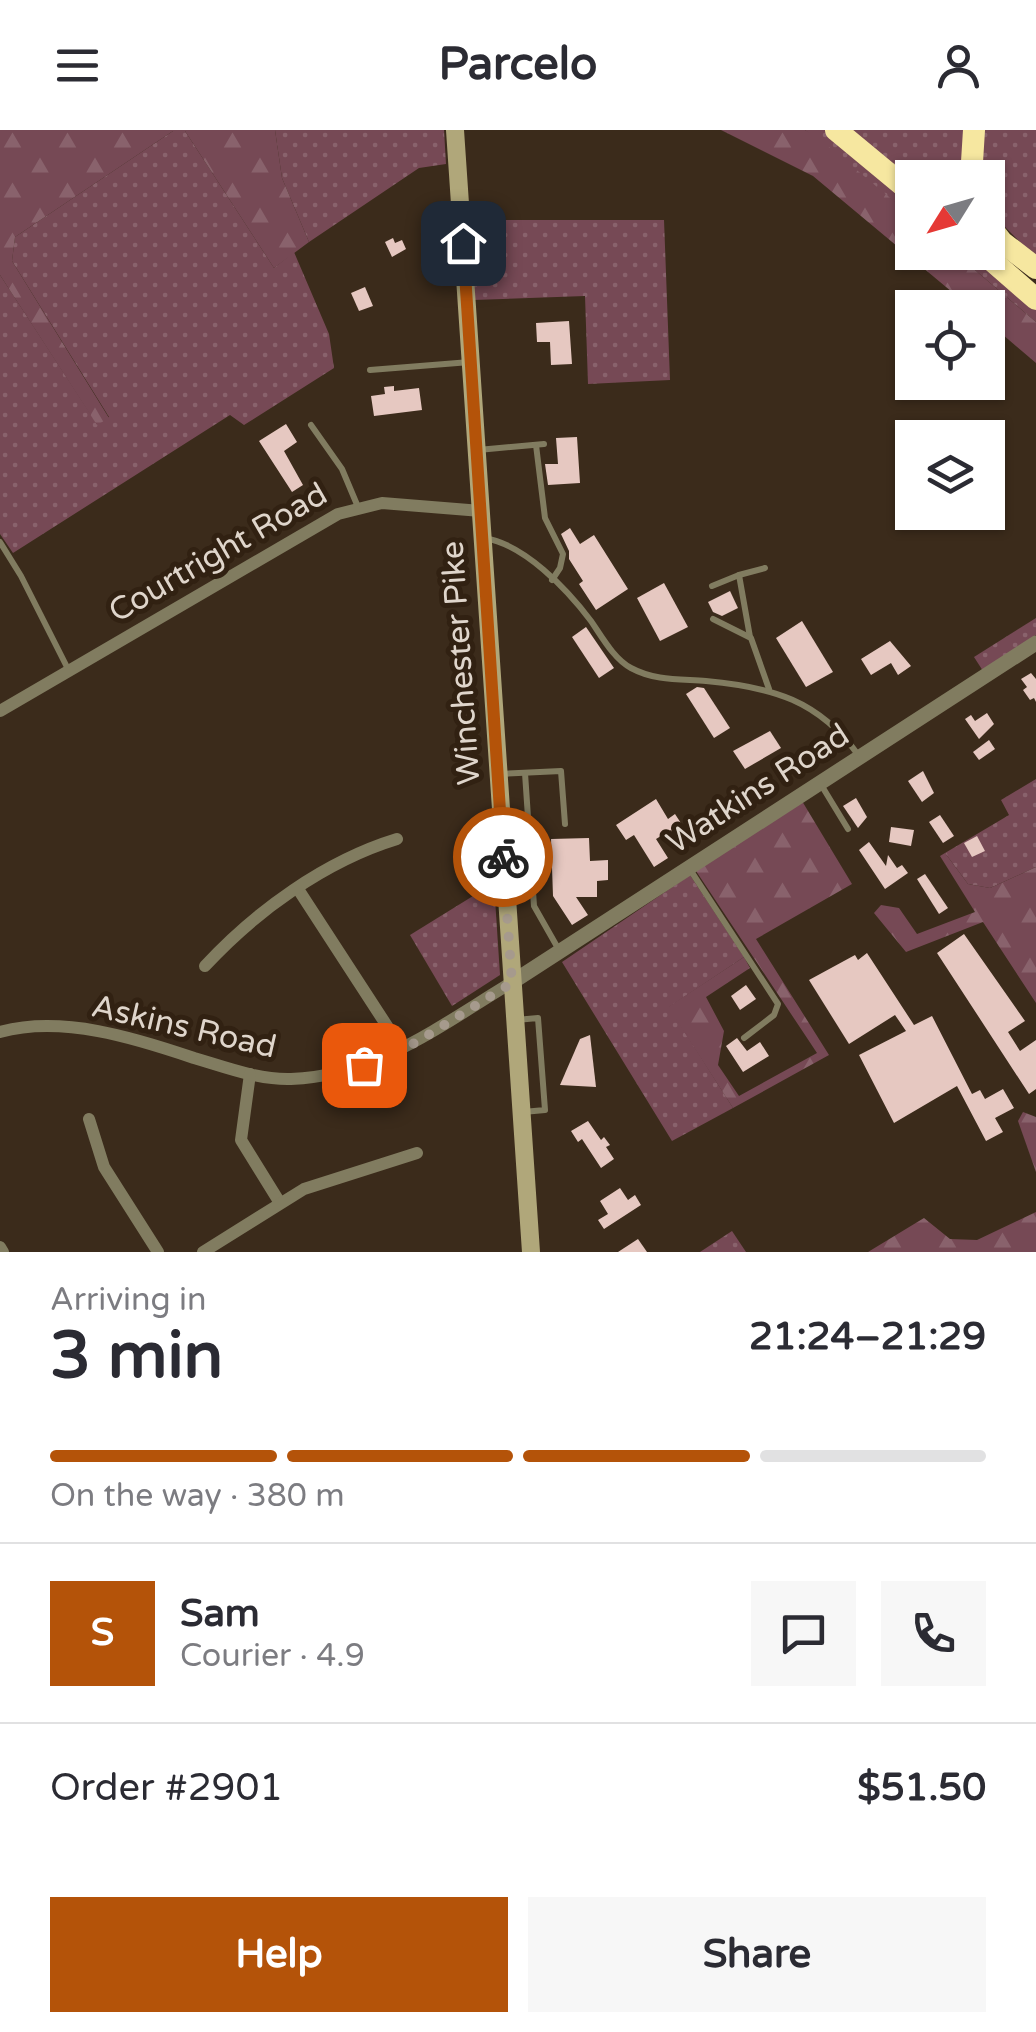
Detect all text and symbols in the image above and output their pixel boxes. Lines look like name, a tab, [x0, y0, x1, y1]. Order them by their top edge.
icon: menu	[50, 38, 105, 93]
text: Parcelo	[439, 38, 597, 92]
icon: person	[931, 38, 986, 93]
north arrow	[895, 160, 1005, 270]
map controls	[895, 160, 1005, 530]
pin	[421, 201, 506, 286]
icon: home	[436, 216, 491, 271]
button: locate	[895, 290, 1005, 400]
button: layers	[895, 420, 1005, 530]
street label: Courtright Road	[102, 475, 334, 631]
street label: Winchester Pike	[434, 540, 488, 786]
street label: Watkins Road	[660, 716, 856, 862]
courier	[453, 807, 553, 907]
icon: bike	[476, 830, 531, 885]
street label: Askins Road	[88, 987, 280, 1067]
pin	[322, 1023, 407, 1108]
icon: bag	[337, 1038, 392, 1093]
text: Arriving in	[50, 1281, 207, 1319]
text: 21:24–21:29	[749, 1314, 986, 1360]
text: 3 min	[50, 1317, 223, 1396]
text: On the way · 380 m	[50, 1477, 345, 1515]
button: chat	[751, 1581, 856, 1686]
button: phone	[881, 1581, 986, 1686]
text: Sam	[180, 1591, 260, 1637]
text: S	[91, 1610, 114, 1656]
text: Courier · 4.9	[180, 1637, 365, 1675]
text: Order #2901	[50, 1765, 283, 1811]
text: $51.50	[857, 1765, 986, 1811]
button: Help	[50, 1897, 508, 2012]
button: Share	[528, 1897, 986, 2012]

